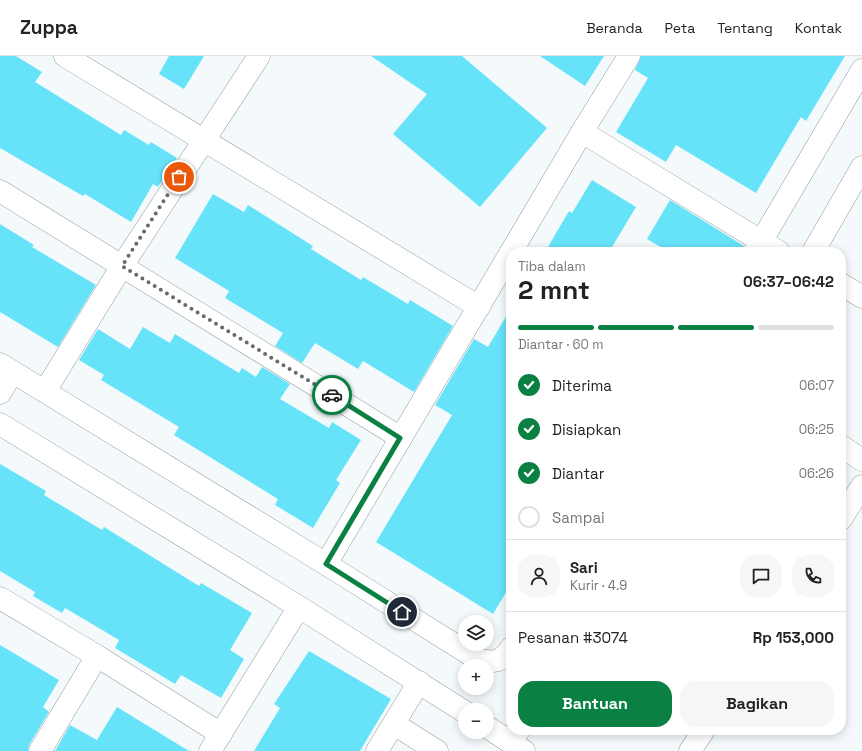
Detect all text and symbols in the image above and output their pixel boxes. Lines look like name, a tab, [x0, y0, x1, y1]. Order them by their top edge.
text: Zuppa	[20, 15, 78, 40]
text: Beranda	[586, 19, 643, 37]
text: Peta	[665, 19, 695, 37]
text: Tentang	[717, 19, 773, 37]
text: Kontak	[795, 19, 842, 37]
pin	[162, 160, 196, 194]
icon: bag	[168, 166, 190, 188]
text: Tiba dalam	[518, 258, 586, 275]
text: 06:37–06:42	[743, 272, 834, 291]
text: 2 mnt	[518, 273, 590, 307]
text: Diantar · 60 m	[518, 336, 603, 353]
icon: check	[518, 374, 540, 396]
courier	[312, 375, 352, 415]
text: Diterima	[552, 376, 612, 395]
text: 06:07	[799, 377, 834, 394]
icon: car	[321, 384, 343, 406]
icon: check	[518, 418, 540, 440]
text: Disiapkan	[552, 420, 621, 439]
text: 06:25	[799, 421, 834, 438]
icon: check	[518, 462, 540, 484]
text: Diantar	[552, 464, 604, 483]
text: 06:26	[799, 465, 834, 482]
text: Sampai	[552, 508, 605, 527]
button: person	[518, 555, 560, 597]
button: chat	[740, 555, 782, 597]
button: phone	[792, 555, 834, 597]
text: Sari	[570, 558, 598, 577]
text: Kurir · 4.9	[570, 577, 627, 594]
pin	[385, 595, 419, 629]
icon: home	[391, 601, 413, 623]
map controls	[458, 615, 494, 739]
button: layers	[458, 615, 494, 651]
text: Pesanan #3074	[518, 628, 628, 647]
text: Rp 153,000	[753, 628, 834, 647]
button: +	[458, 659, 494, 695]
button: Bantuan	[518, 681, 672, 727]
button: Bagikan	[680, 681, 834, 727]
button: −	[458, 703, 494, 739]

